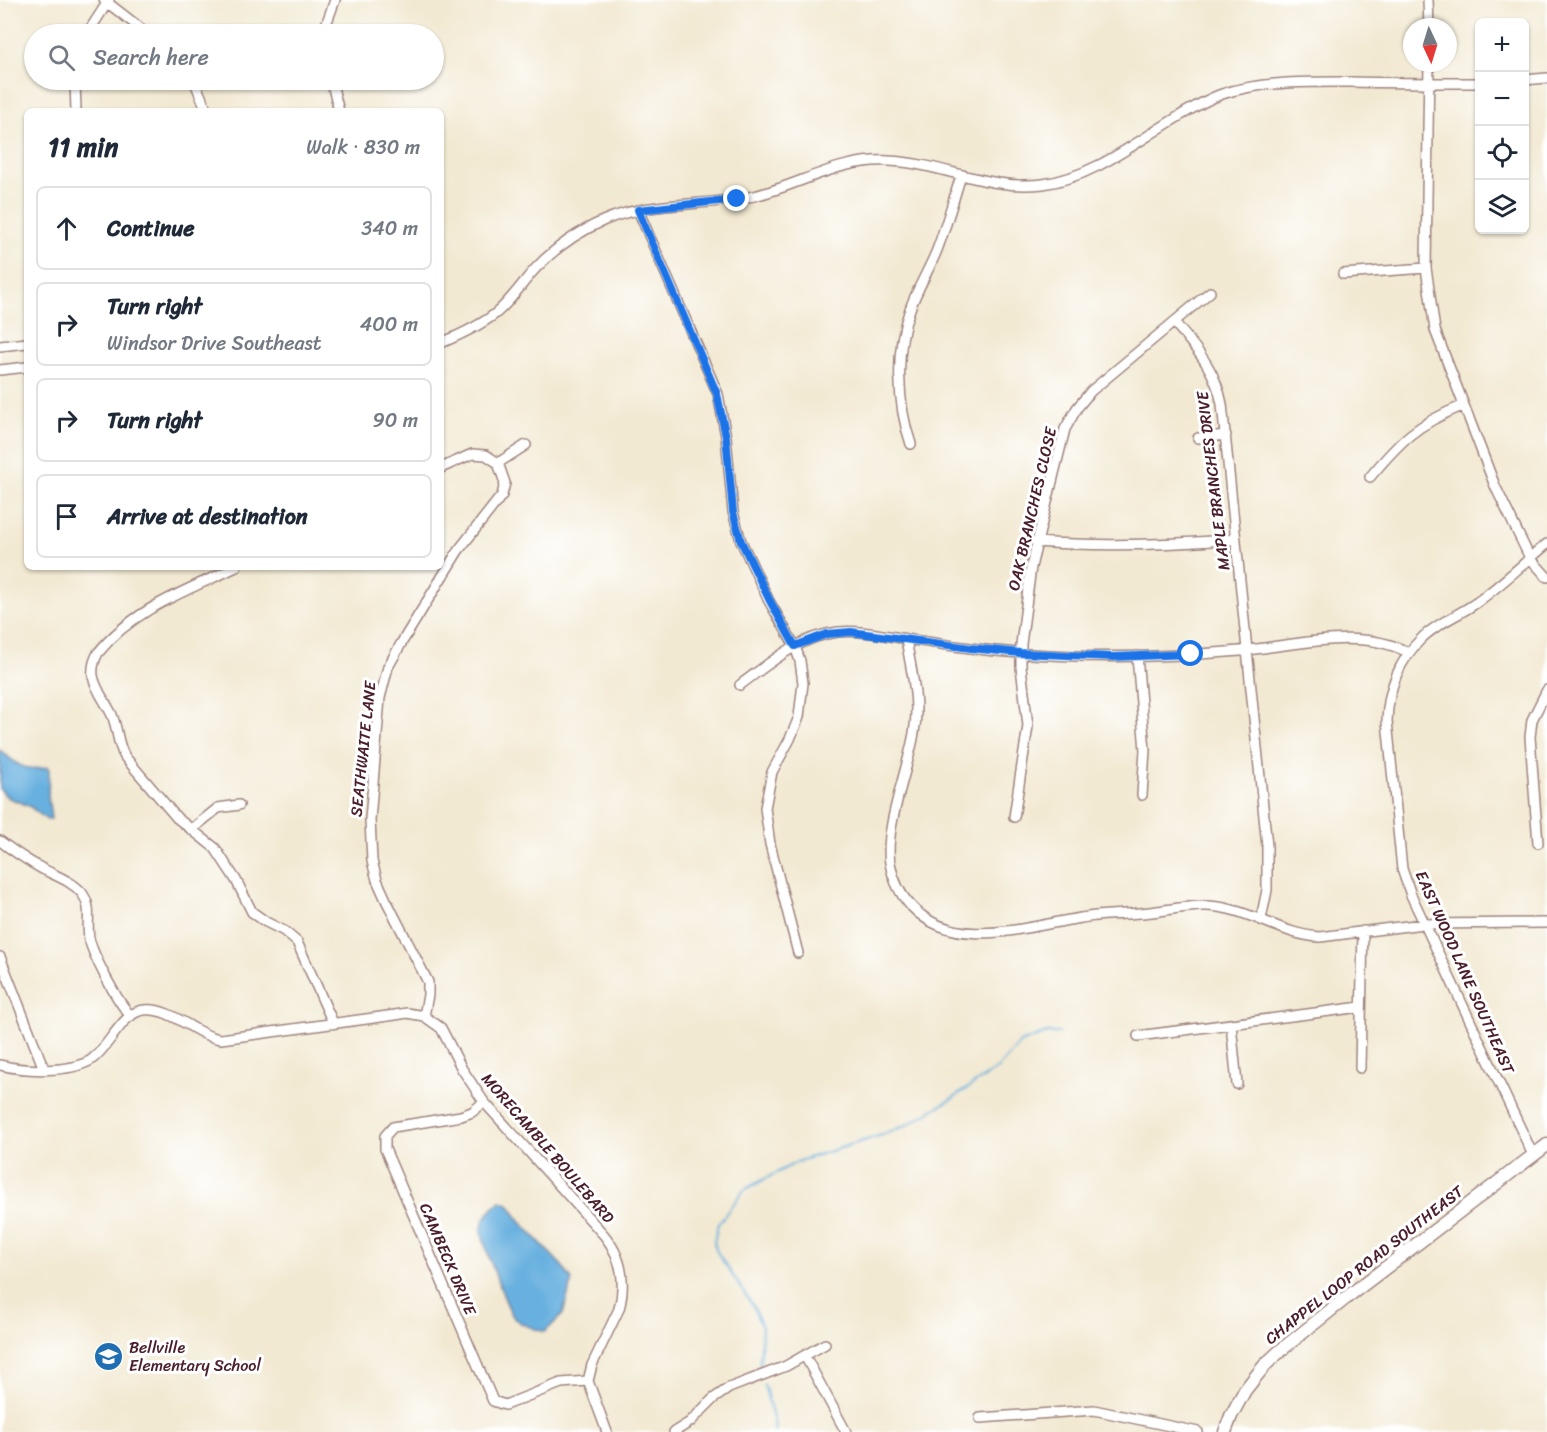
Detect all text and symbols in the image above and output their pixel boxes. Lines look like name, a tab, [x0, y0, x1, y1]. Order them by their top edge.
north arrow	[1403, 18, 1457, 72]
map controls	[1475, 18, 1529, 234]
button: +	[1475, 18, 1529, 72]
search box	[24, 24, 444, 90]
text: Search here	[93, 38, 209, 77]
icon: search	[45, 41, 78, 74]
button: −	[1475, 72, 1529, 126]
text: 11 min	[48, 124, 118, 170]
button: locate	[1475, 126, 1529, 180]
text: Walk · 830 m	[306, 130, 420, 165]
button: layers	[1475, 180, 1529, 234]
route end	[723, 185, 749, 211]
text: Continue	[107, 209, 195, 248]
text: 340 m	[361, 211, 418, 246]
icon: ahead	[50, 212, 83, 245]
text: Turn right	[107, 287, 202, 326]
text: 400 m	[360, 307, 418, 342]
icon: right	[50, 308, 83, 341]
text: Windsor Drive Southeast	[107, 326, 321, 361]
street label: MAPLE BRANCHES DRIVE	[1187, 389, 1238, 572]
text: Turn right	[107, 401, 202, 440]
text: 90 m	[373, 403, 418, 438]
icon: right	[50, 404, 83, 437]
street label: OAK BRANCHES CLOSE	[999, 423, 1065, 594]
text: Arrive at destination	[107, 497, 308, 536]
icon: arrive	[50, 500, 83, 533]
route start	[1177, 640, 1203, 666]
street label: SEATHWAITE LANE	[341, 679, 385, 818]
street label: EAST WOOD LANE SOUTHEAST	[1407, 866, 1524, 1080]
street label: MORECAMBLE BOULEBARD	[474, 1066, 622, 1230]
street label: CHAPPEL LOOP ROAD SOUTHEAST	[1258, 1177, 1471, 1352]
street label: CAMBECK DRIVE	[411, 1198, 485, 1321]
place label: Bellville Elementary School	[129, 1333, 261, 1380]
school or university icon: Bellville Elementary School	[92, 1340, 124, 1372]

